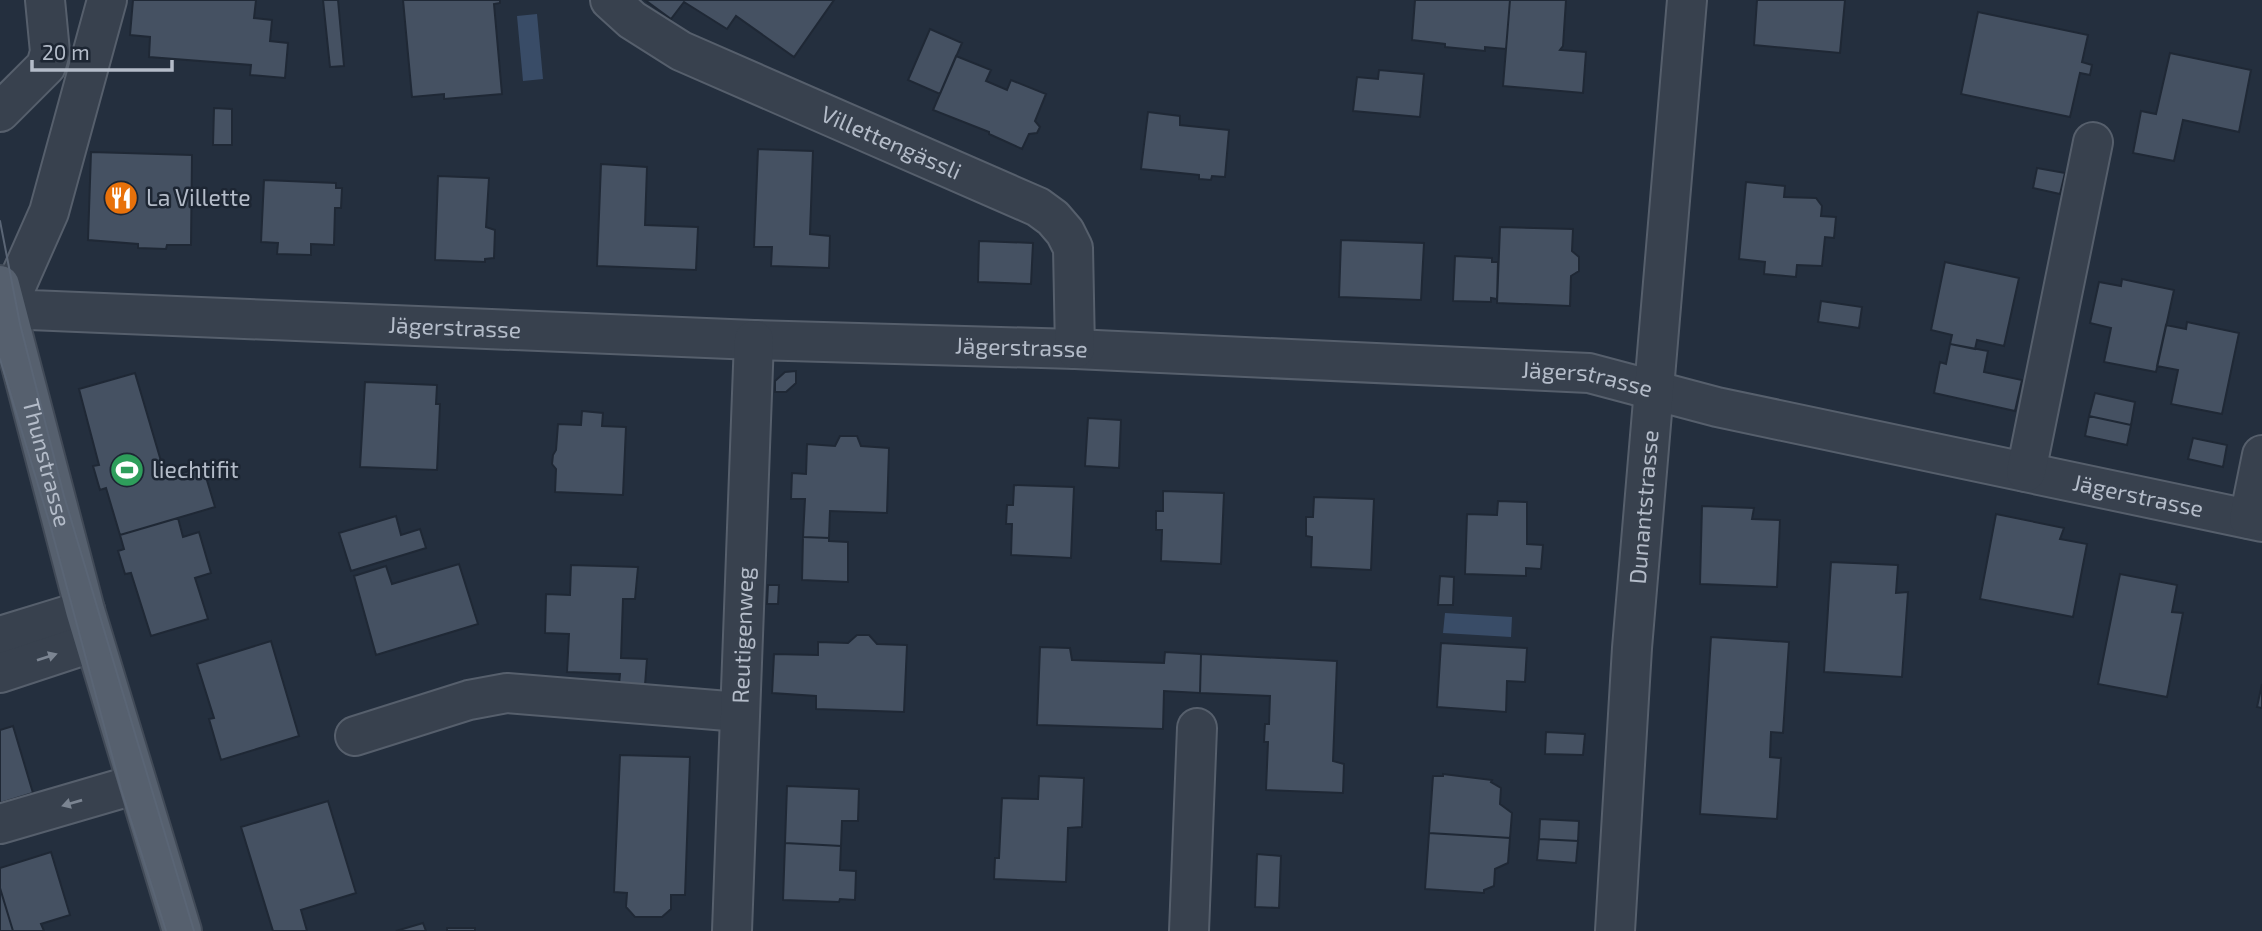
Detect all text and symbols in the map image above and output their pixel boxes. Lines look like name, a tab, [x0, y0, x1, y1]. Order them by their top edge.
scale bar	[32, 28, 172, 72]
text: 20 m	[42, 39, 90, 64]
street label: Villettengässli	[817, 99, 966, 185]
restaurant icon: La Villette	[102, 179, 140, 217]
place label: La Villette	[146, 183, 251, 211]
street label: Jägerstrasse	[388, 310, 522, 343]
street label: Jägerstrasse	[955, 331, 1088, 363]
street label: Jägerstrasse	[1521, 355, 1656, 402]
street label: Thunstrasse	[17, 396, 78, 530]
street label: Dunantstrasse	[1622, 429, 1663, 585]
sports icon: liechtifit	[108, 451, 146, 489]
place label: liechtifit	[152, 455, 239, 483]
street label: Jägerstrasse	[2070, 467, 2206, 522]
street label: Reutigenweg	[725, 566, 759, 704]
one-way arrow	[37, 652, 58, 662]
one-way arrow	[61, 798, 83, 809]

